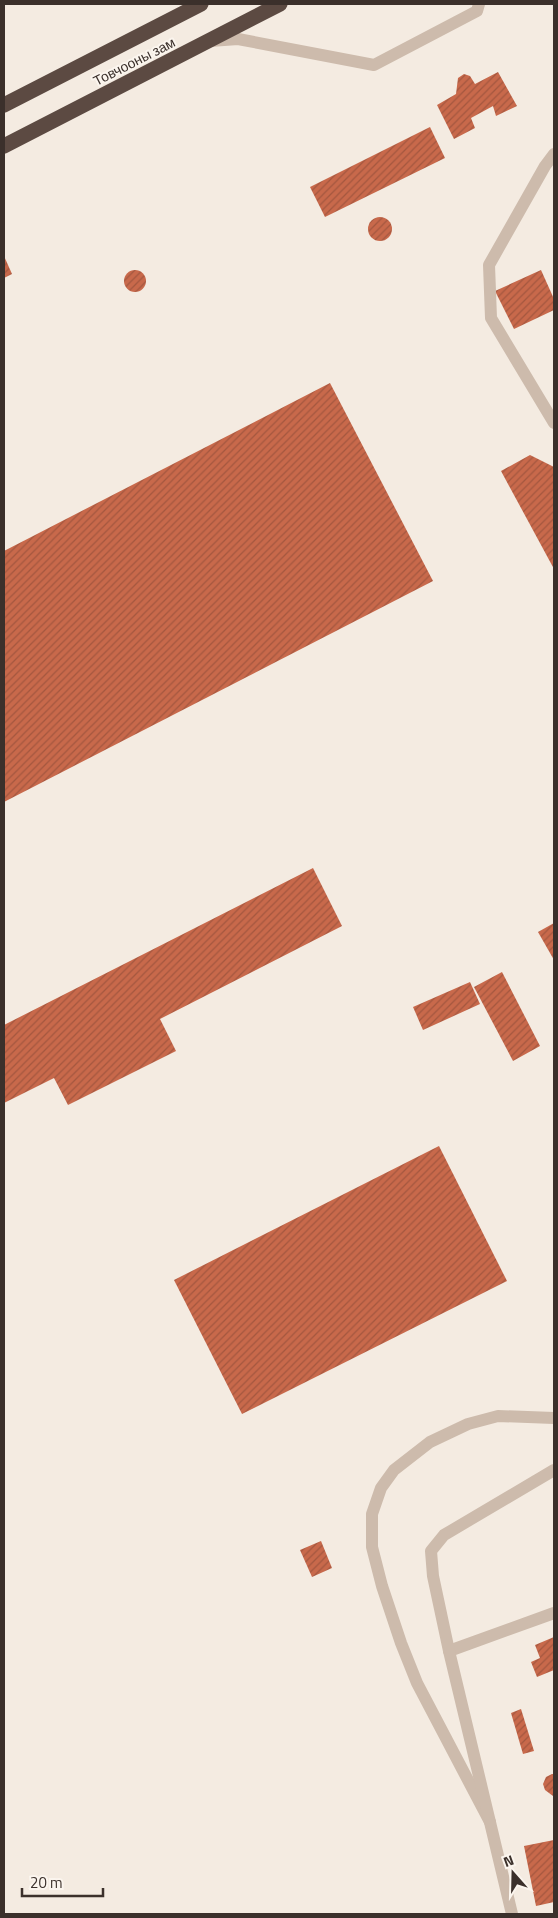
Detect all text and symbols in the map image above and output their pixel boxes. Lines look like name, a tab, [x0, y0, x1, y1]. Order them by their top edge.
street label: Товчооны зам	[89, 31, 179, 91]
north arrow	[488, 1848, 538, 1898]
text: N	[500, 1849, 517, 1872]
scale bar	[22, 1866, 104, 1898]
text: 20 m	[30, 1871, 63, 1894]

